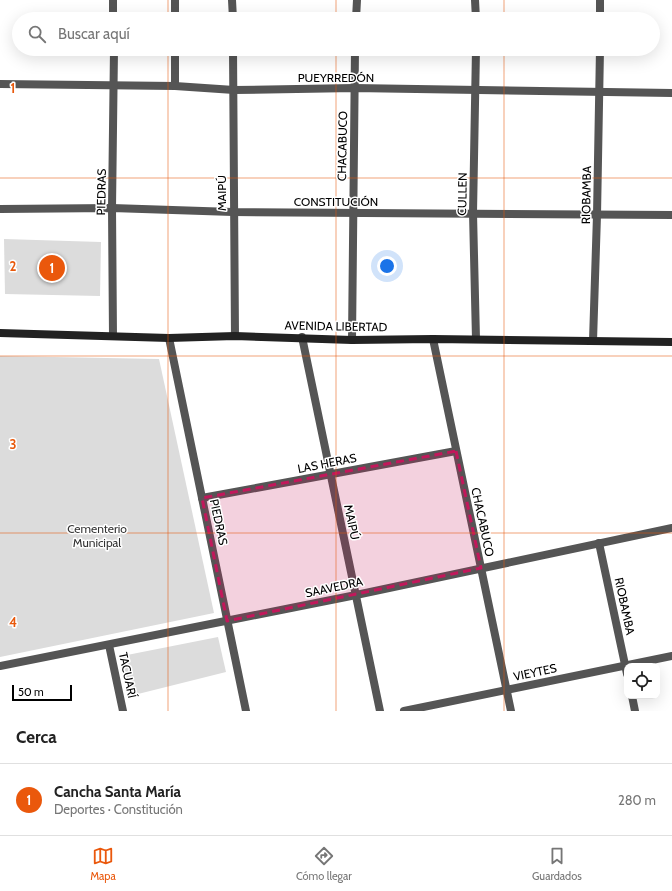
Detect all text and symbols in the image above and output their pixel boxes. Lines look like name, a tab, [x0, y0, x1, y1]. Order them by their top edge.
search box	[12, 12, 660, 56]
icon: search	[26, 23, 48, 45]
text: Buscar aquí	[58, 25, 130, 43]
street label: PUEYRREDÓN	[298, 70, 374, 85]
text: 1	[11, 80, 15, 96]
street label: CHACABUCO	[334, 111, 350, 181]
street label: RIOBAMBA	[578, 165, 594, 224]
street label: PIEDRAS	[93, 168, 109, 216]
street label: CULLEN	[454, 172, 470, 216]
street label: MAIPÚ	[214, 175, 229, 211]
street label: CONSTITUCIÓN	[294, 194, 378, 209]
pin: 1	[39, 253, 65, 283]
your location	[377, 256, 397, 276]
text: 2	[10, 258, 17, 274]
street label: AVENIDA LIBERTAD	[284, 318, 388, 334]
text: 3	[9, 436, 17, 452]
street label: LAS HERAS	[296, 450, 358, 476]
street label: CHACABUCO	[468, 486, 498, 558]
street label: PIEDRAS	[207, 497, 231, 547]
street label: MAIPÚ	[341, 503, 363, 541]
park label: Cementerio Municipal	[67, 521, 127, 550]
street label: SAAVEDRA	[304, 573, 365, 600]
street label: RIOBAMBA	[612, 576, 639, 637]
text: 4	[9, 614, 17, 630]
street label: TACUARÍ	[116, 651, 140, 699]
street label: VIEYTES	[512, 660, 558, 684]
map controls	[624, 663, 660, 699]
button: locate	[624, 663, 660, 699]
scale bar	[12, 683, 72, 702]
text: 50 m	[18, 685, 44, 699]
text: Cerca	[16, 727, 57, 747]
text: Cancha Santa María	[54, 783, 181, 801]
text: 1	[27, 792, 31, 808]
text: 280 m	[618, 792, 656, 808]
text: Deportes · Constitución	[54, 801, 183, 817]
tab: Mapa	[90, 845, 116, 883]
tab: Cómo llegar	[296, 845, 352, 883]
tab: Guardados	[532, 845, 582, 883]

